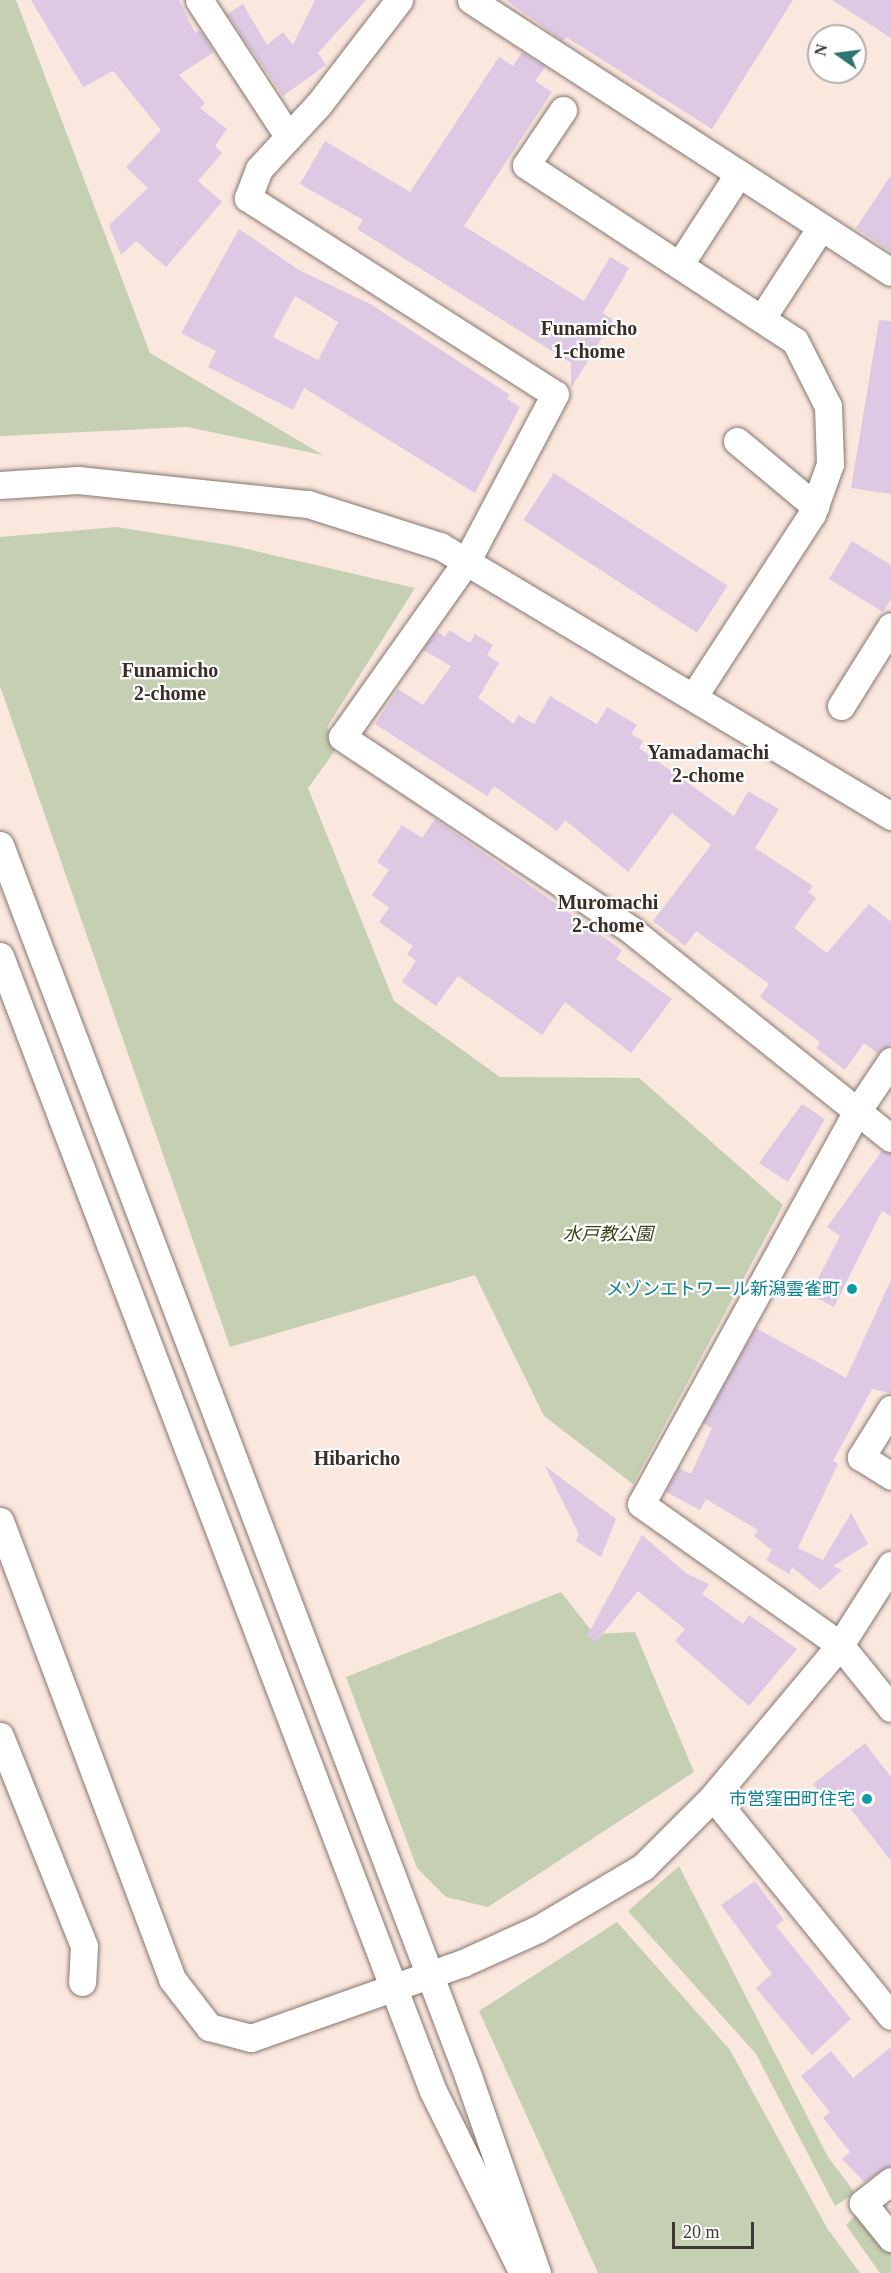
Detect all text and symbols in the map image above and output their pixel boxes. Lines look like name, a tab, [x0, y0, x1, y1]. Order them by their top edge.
north arrow	[807, 24, 867, 84]
text: N	[811, 42, 831, 58]
district label: Funamicho 1-chome	[541, 317, 637, 364]
district label: Funamicho 2-chome	[122, 659, 218, 706]
district label: Yamadamachi 2-chome	[647, 740, 769, 787]
district label: Muromachi 2-chome	[558, 891, 658, 938]
park label: 水戸教公園	[563, 1223, 653, 1245]
place label: メゾンエトワール新潟雲雀町	[606, 1278, 840, 1300]
marker: メゾンエトワール新潟雲雀町	[845, 1282, 859, 1296]
district label: Hibaricho	[314, 1446, 400, 1470]
place label: 市営窪田町住宅	[729, 1788, 855, 1810]
marker: 市営窪田町住宅	[860, 1792, 874, 1806]
scale bar	[675, 2210, 758, 2248]
text: 20 m	[683, 2222, 720, 2242]

